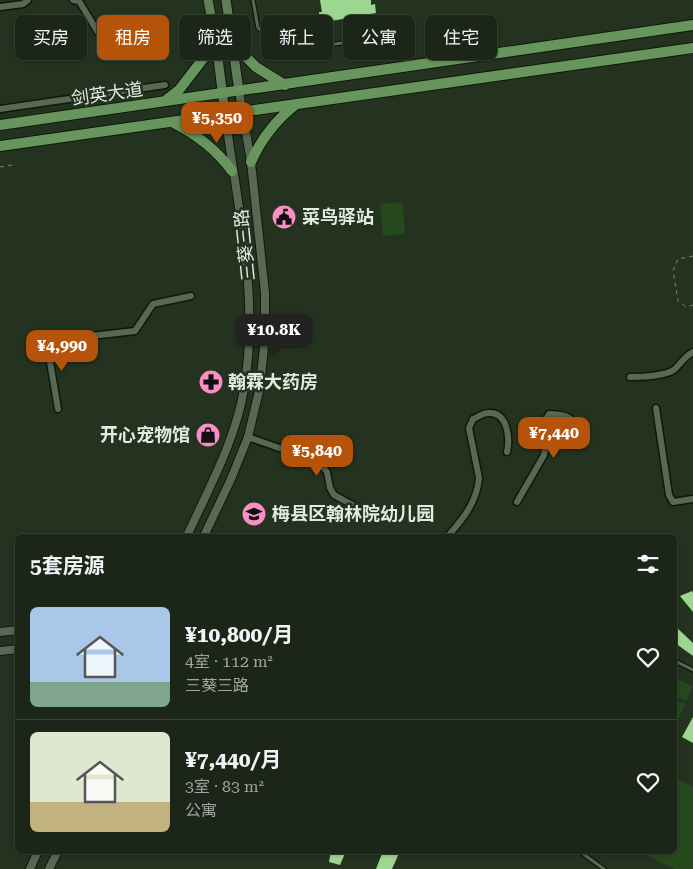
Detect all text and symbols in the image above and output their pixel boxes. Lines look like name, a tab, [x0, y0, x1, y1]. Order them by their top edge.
chip: 买房	[15, 15, 87, 60]
chip: 租房	[97, 15, 169, 60]
chip: 筛选	[179, 15, 251, 60]
chip: 新上	[261, 15, 333, 60]
chip: 公寓	[343, 15, 415, 60]
chip: 住宅	[425, 15, 497, 60]
street label: 剑英大道	[70, 78, 144, 109]
pin: ¥5,350	[176, 102, 258, 144]
text: ¥5,350	[192, 108, 242, 127]
public building icon: 菜鸟驿站	[271, 204, 297, 230]
place label: 菜鸟驿站	[302, 206, 374, 227]
street label: 三葵三路	[230, 208, 259, 282]
pin: ¥10.8K	[233, 314, 315, 356]
text: ¥10.8K	[247, 320, 301, 339]
pin: ¥4,990	[21, 330, 103, 372]
text: ¥4,990	[37, 336, 87, 355]
pharmacy icon: 翰霖大药房	[198, 369, 224, 395]
place label: 翰霖大药房	[228, 371, 318, 392]
pin: ¥7,440	[513, 416, 595, 459]
shop icon: 开心宠物馆	[195, 422, 221, 448]
text: ¥7,440	[529, 423, 579, 442]
place label: 开心宠物馆	[100, 424, 190, 445]
pin: ¥5,840	[276, 434, 358, 477]
text: ¥5,840	[292, 441, 342, 460]
school or university icon: 梅县区翰林院幼儿园	[241, 501, 267, 527]
place label: 梅县区翰林院幼儿园	[272, 503, 434, 524]
icon: filters	[634, 550, 662, 578]
text: 5套房源	[30, 554, 105, 578]
text: ¥10,800/月	[185, 623, 293, 647]
icon: home	[70, 627, 130, 687]
icon: heart	[634, 643, 662, 671]
text: 4室 · 112 m²	[185, 652, 273, 671]
text: 三葵三路	[185, 676, 249, 695]
text: ¥7,440/月	[185, 748, 281, 772]
icon: home	[70, 752, 130, 812]
icon: heart	[634, 768, 662, 796]
text: 3室 · 83 m²	[185, 777, 264, 796]
text: 公寓	[185, 801, 217, 820]

